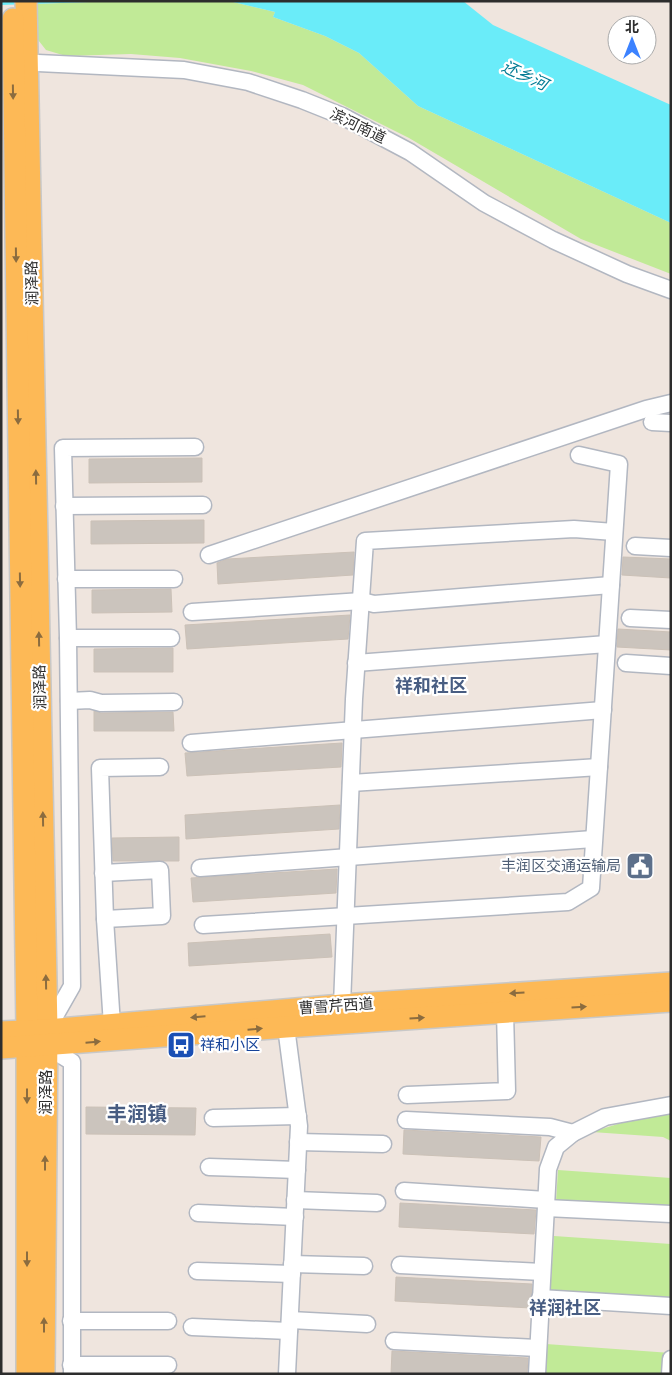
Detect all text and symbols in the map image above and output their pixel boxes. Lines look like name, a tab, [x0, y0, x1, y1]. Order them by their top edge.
north arrow	[607, 15, 657, 65]
text: 北	[625, 18, 639, 35]
water label: 还乡河	[499, 56, 554, 95]
one-way arrow	[9, 84, 17, 100]
street label: 滨河南道	[328, 104, 389, 146]
one-way arrow	[12, 247, 20, 263]
street label: 润泽路	[22, 260, 40, 306]
one-way arrow	[14, 409, 22, 425]
one-way arrow	[32, 468, 40, 484]
one-way arrow	[17, 572, 25, 588]
one-way arrow	[35, 631, 43, 647]
street label: 润泽路	[30, 664, 48, 710]
district label: 祥和社区	[395, 674, 467, 696]
one-way arrow	[39, 811, 47, 827]
public building icon: 丰润区交通运输局	[625, 851, 655, 881]
place label: 丰润区交通运输局	[501, 856, 621, 874]
one-way arrow	[42, 973, 50, 989]
one-way arrow	[509, 990, 525, 998]
street label: 曹雪芹西道	[298, 993, 374, 1017]
one-way arrow	[571, 1003, 587, 1011]
one-way arrow	[190, 1014, 206, 1022]
one-way arrow	[409, 1014, 425, 1022]
one-way arrow	[247, 1025, 263, 1033]
bus stop icon: 祥和小区	[166, 1030, 196, 1060]
place label: 祥和小区	[200, 1035, 260, 1053]
one-way arrow	[85, 1038, 101, 1046]
street label: 润泽路	[36, 1069, 54, 1115]
one-way arrow	[23, 1088, 31, 1104]
district label: 丰润镇	[107, 1101, 167, 1125]
one-way arrow	[41, 1154, 49, 1170]
one-way arrow	[23, 1251, 31, 1267]
district label: 祥润社区	[529, 1296, 601, 1318]
one-way arrow	[40, 1317, 48, 1333]

